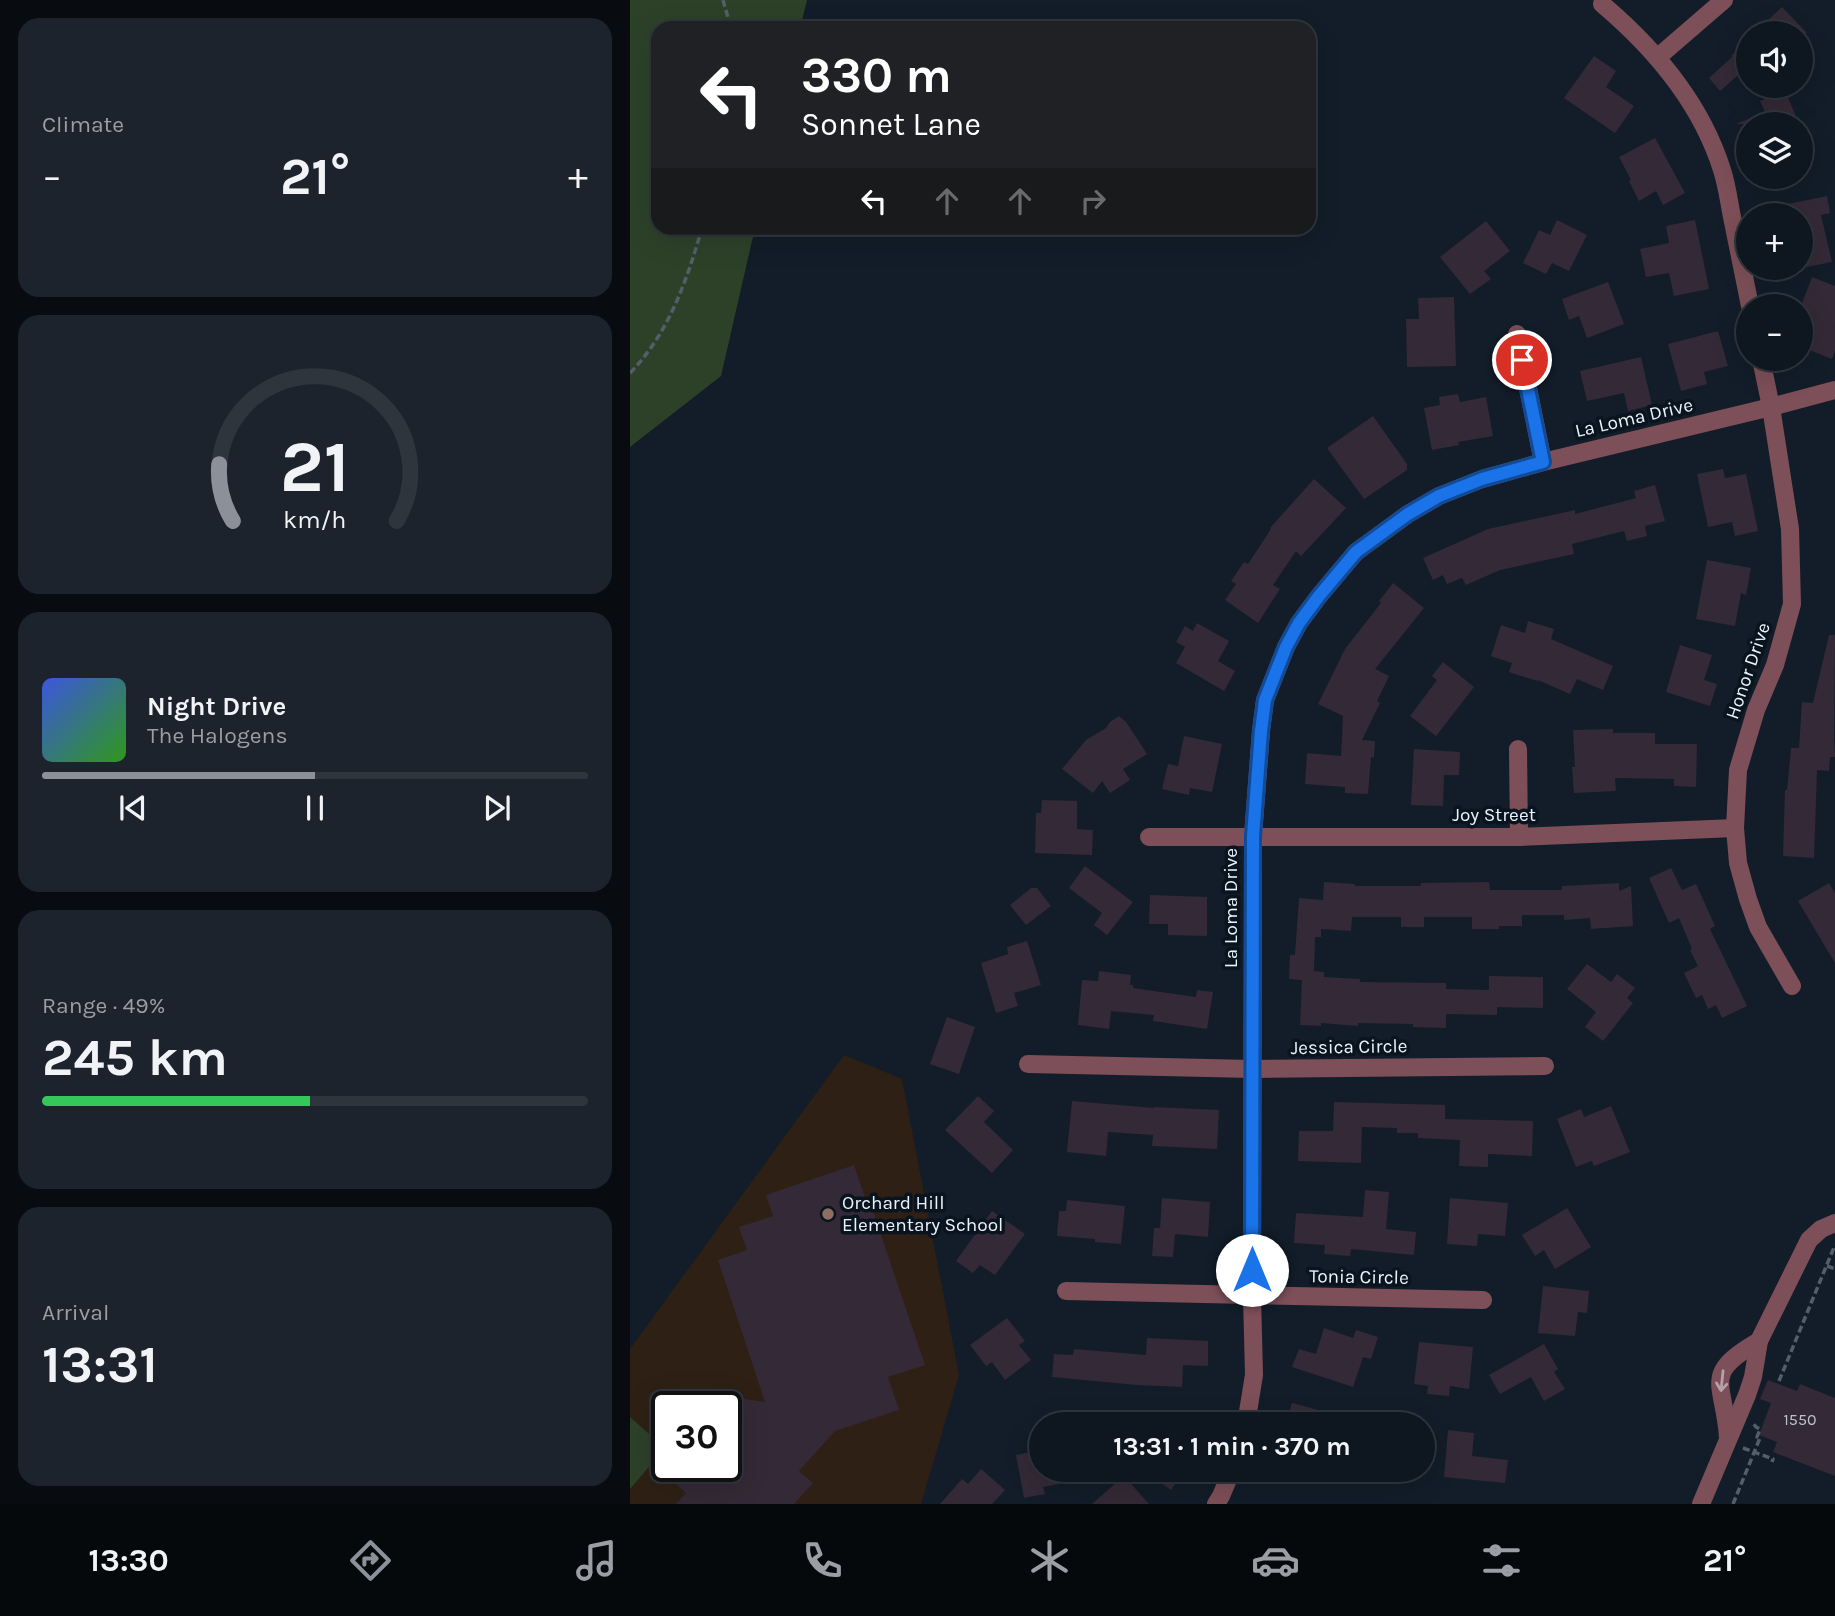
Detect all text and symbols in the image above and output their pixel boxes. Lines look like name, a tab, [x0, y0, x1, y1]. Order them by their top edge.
map controls	[1736, 21, 1813, 371]
button: sound	[1736, 21, 1813, 98]
text: 330 m	[801, 47, 952, 104]
icon: left	[686, 49, 777, 140]
text: Sonnet Lane	[801, 106, 981, 143]
text: Climate	[42, 111, 124, 138]
button: layers	[1736, 112, 1813, 189]
text: 21°	[280, 146, 350, 207]
text: −	[42, 154, 62, 199]
text: +	[568, 154, 588, 199]
icon: left	[855, 182, 893, 220]
icon: ahead	[928, 182, 966, 220]
icon: ahead	[1001, 182, 1039, 220]
icon: right	[1074, 182, 1112, 220]
button: +	[1736, 203, 1813, 280]
button: −	[1736, 294, 1813, 371]
pin	[1492, 330, 1552, 390]
icon: arrive	[1503, 341, 1541, 379]
street label: La Loma Drive	[1573, 394, 1695, 442]
text: 21	[280, 424, 350, 509]
text: km/h	[283, 505, 347, 534]
street label: Honor Drive	[1721, 620, 1775, 722]
text: Night Drive	[147, 691, 286, 722]
text: The Halogens	[147, 722, 287, 749]
icon: previous	[114, 789, 152, 827]
icon: pause	[296, 789, 334, 827]
icon: next	[478, 789, 516, 827]
street label: Joy Street	[1452, 804, 1536, 826]
street label: La Loma Drive	[1220, 848, 1242, 968]
text: Range · 49%	[42, 992, 165, 1019]
text: 245 km	[42, 1027, 228, 1088]
street label: Jessica Circle	[1290, 1035, 1408, 1059]
place label: Orchard Hill Elementary School	[842, 1192, 1003, 1236]
marker: Orchard Hill Elementary School	[820, 1206, 836, 1222]
position arrow	[1215, 1233, 1289, 1307]
street label: Tonia Circle	[1309, 1265, 1409, 1289]
text: Arrival	[42, 1299, 109, 1326]
text: 13:31	[42, 1334, 158, 1395]
one-way arrow	[1715, 1370, 1728, 1392]
speed limit sign: 30	[651, 1391, 742, 1482]
house number: 1550	[1784, 1410, 1816, 1429]
text: 13:31 · 1 min · 370 m	[1113, 1431, 1351, 1462]
icon: directions	[346, 1536, 395, 1585]
icon: music	[572, 1536, 621, 1585]
icon: phone	[798, 1536, 847, 1585]
icon: climate	[1025, 1536, 1074, 1585]
icon: car	[1251, 1536, 1300, 1585]
icon: filters	[1477, 1536, 1526, 1585]
text: 13:30	[89, 1542, 169, 1579]
text: 21°	[1703, 1542, 1746, 1579]

